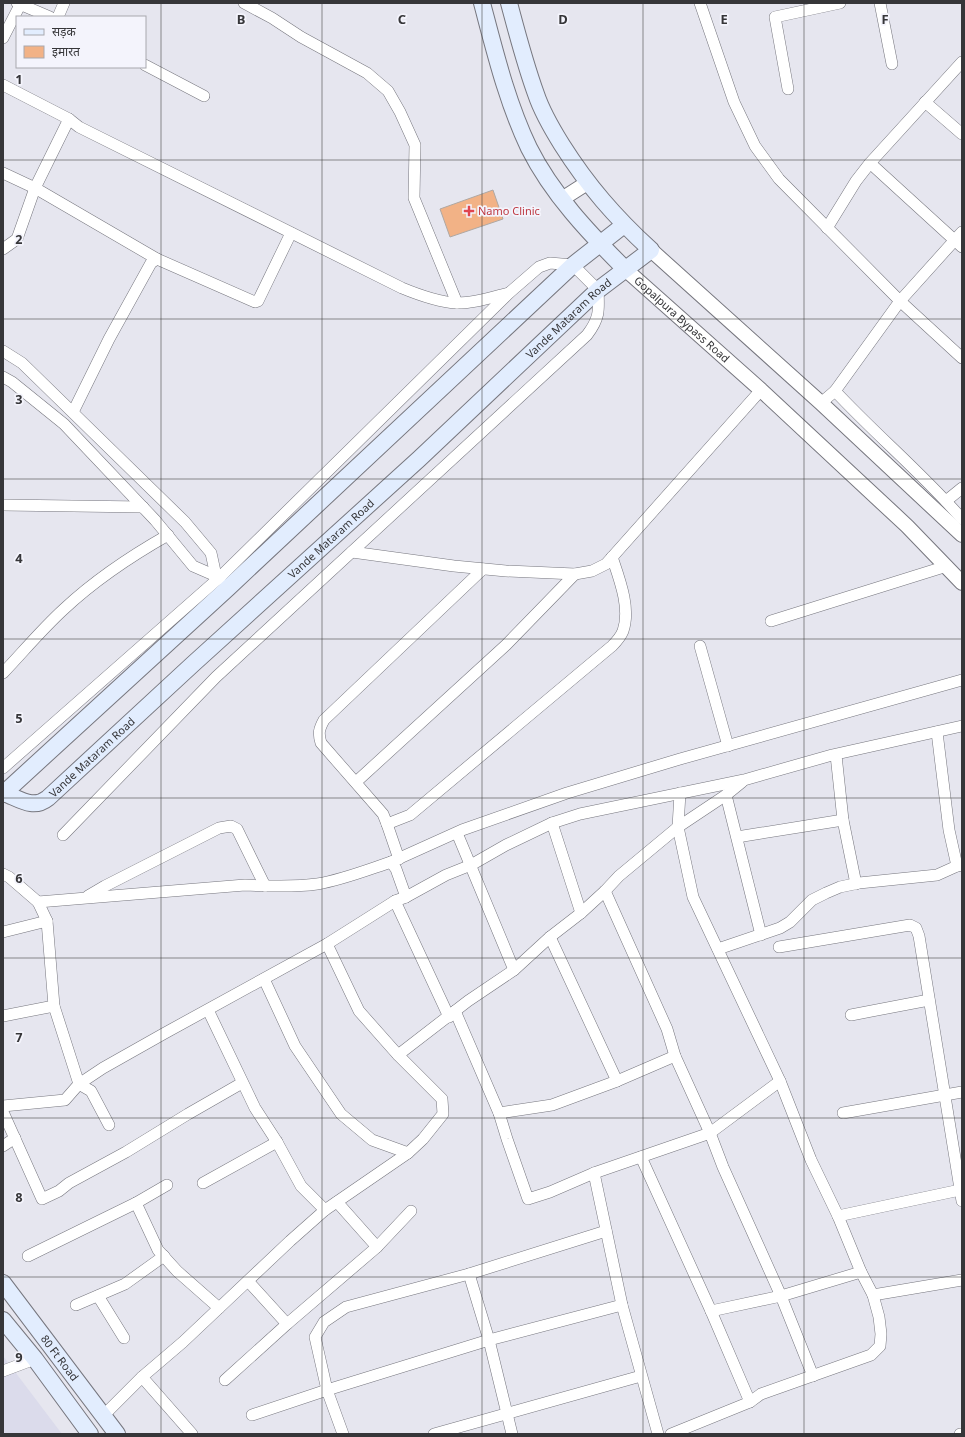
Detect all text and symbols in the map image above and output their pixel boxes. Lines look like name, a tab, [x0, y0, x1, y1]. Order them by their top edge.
text: B	[237, 12, 245, 29]
text: C	[398, 12, 406, 29]
text: D	[558, 12, 568, 29]
text: E	[720, 12, 728, 29]
text: F	[882, 12, 889, 29]
legend	[16, 16, 146, 68]
text: सड़क	[52, 25, 77, 41]
text: इमारत	[52, 45, 81, 61]
text: 1	[15, 72, 23, 89]
marker: Namo Clinic	[463, 205, 475, 217]
place label: Namo Clinic	[478, 205, 540, 219]
text: 2	[15, 232, 23, 249]
street label: Gopalpura Bypass Road	[631, 274, 732, 366]
street label: Vande Mataram Road	[524, 276, 615, 362]
text: 3	[15, 392, 23, 409]
street label: Vande Mataram Road	[286, 497, 378, 582]
text: 4	[15, 551, 23, 568]
text: 5	[15, 711, 23, 728]
street label: Vande Mataram Road	[47, 715, 138, 801]
text: 6	[15, 871, 23, 888]
text: 7	[15, 1030, 23, 1047]
text: 8	[15, 1190, 23, 1207]
street label: 80 Ft Road	[37, 1333, 81, 1384]
text: 9	[15, 1350, 23, 1367]

